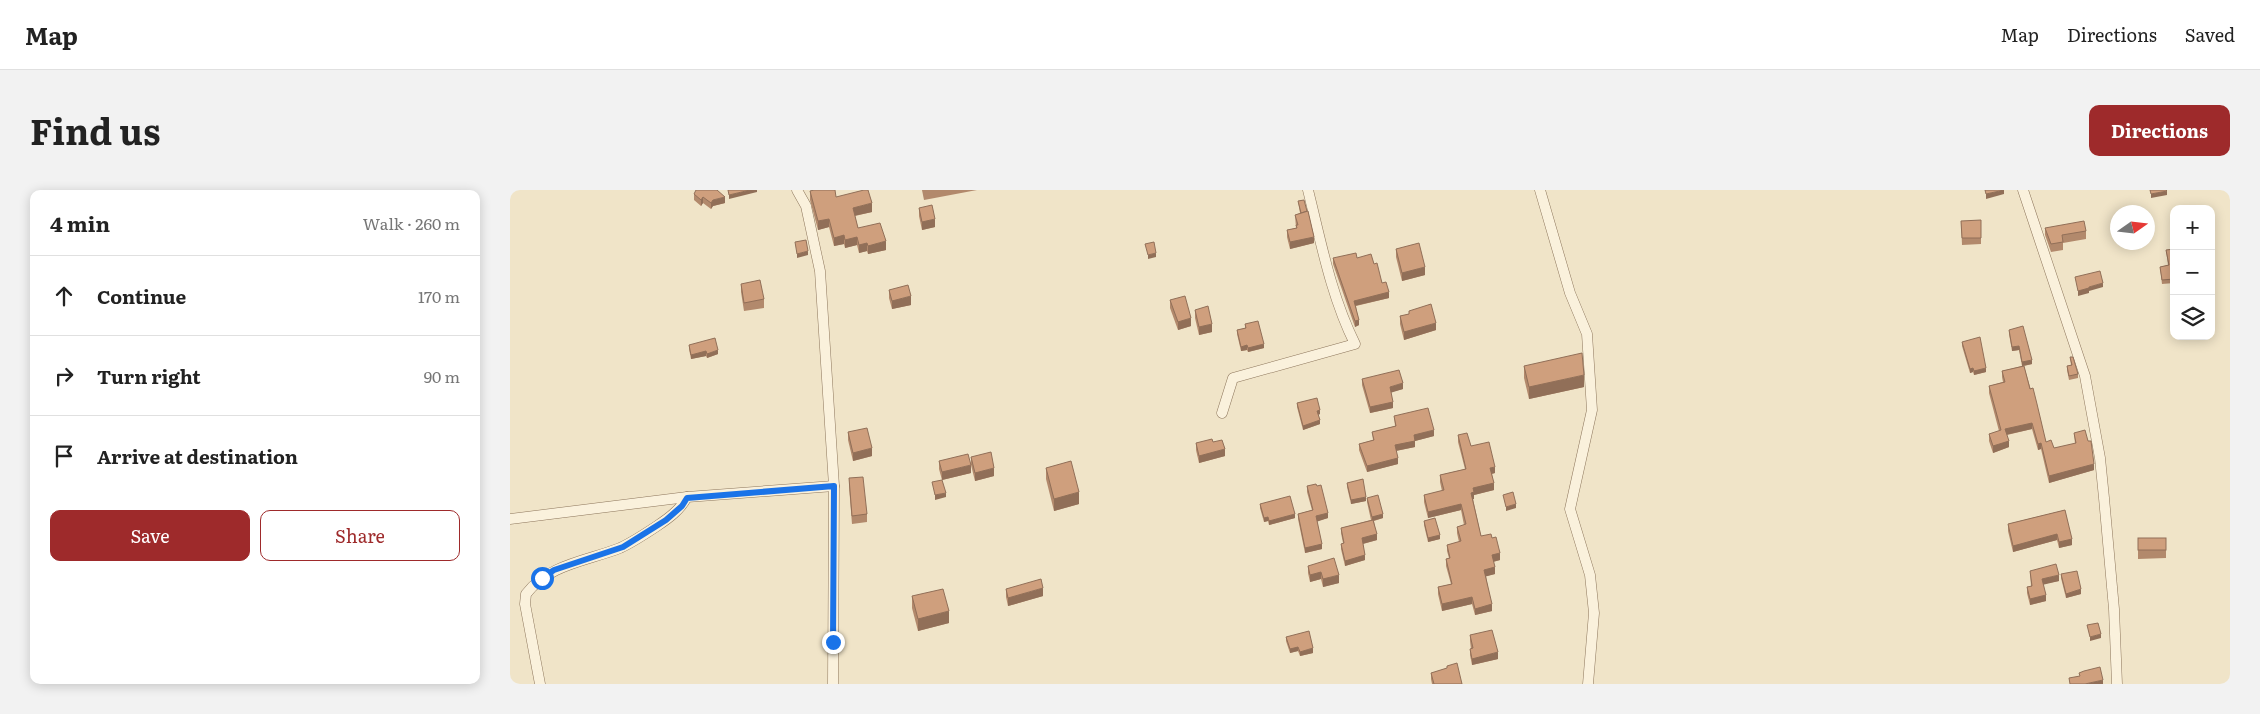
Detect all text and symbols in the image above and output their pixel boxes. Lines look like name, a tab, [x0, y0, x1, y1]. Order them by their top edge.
text: Map	[25, 17, 78, 52]
text: Map	[2001, 21, 2039, 48]
text: Directions	[2067, 21, 2157, 48]
text: Saved	[2185, 21, 2235, 48]
text: Find us	[30, 104, 160, 156]
button: Directions	[2089, 105, 2230, 156]
north arrow	[2110, 205, 2155, 250]
map controls	[2170, 205, 2215, 340]
button: +	[2170, 205, 2215, 250]
text: 4 min	[50, 207, 110, 238]
text: Walk · 260 m	[363, 211, 460, 235]
button: −	[2170, 250, 2215, 295]
icon: ahead	[50, 282, 78, 310]
text: Continue	[97, 282, 186, 310]
text: 170 m	[418, 284, 460, 308]
button: layers	[2170, 295, 2215, 340]
icon: right	[50, 362, 78, 390]
text: Turn right	[97, 362, 201, 390]
text: 90 m	[424, 364, 460, 388]
icon: arrive	[50, 442, 78, 470]
text: Arrive at destination	[97, 442, 298, 470]
button: Save	[50, 510, 250, 561]
button: Share	[260, 510, 460, 561]
route start	[531, 567, 554, 590]
route end	[822, 631, 845, 654]

